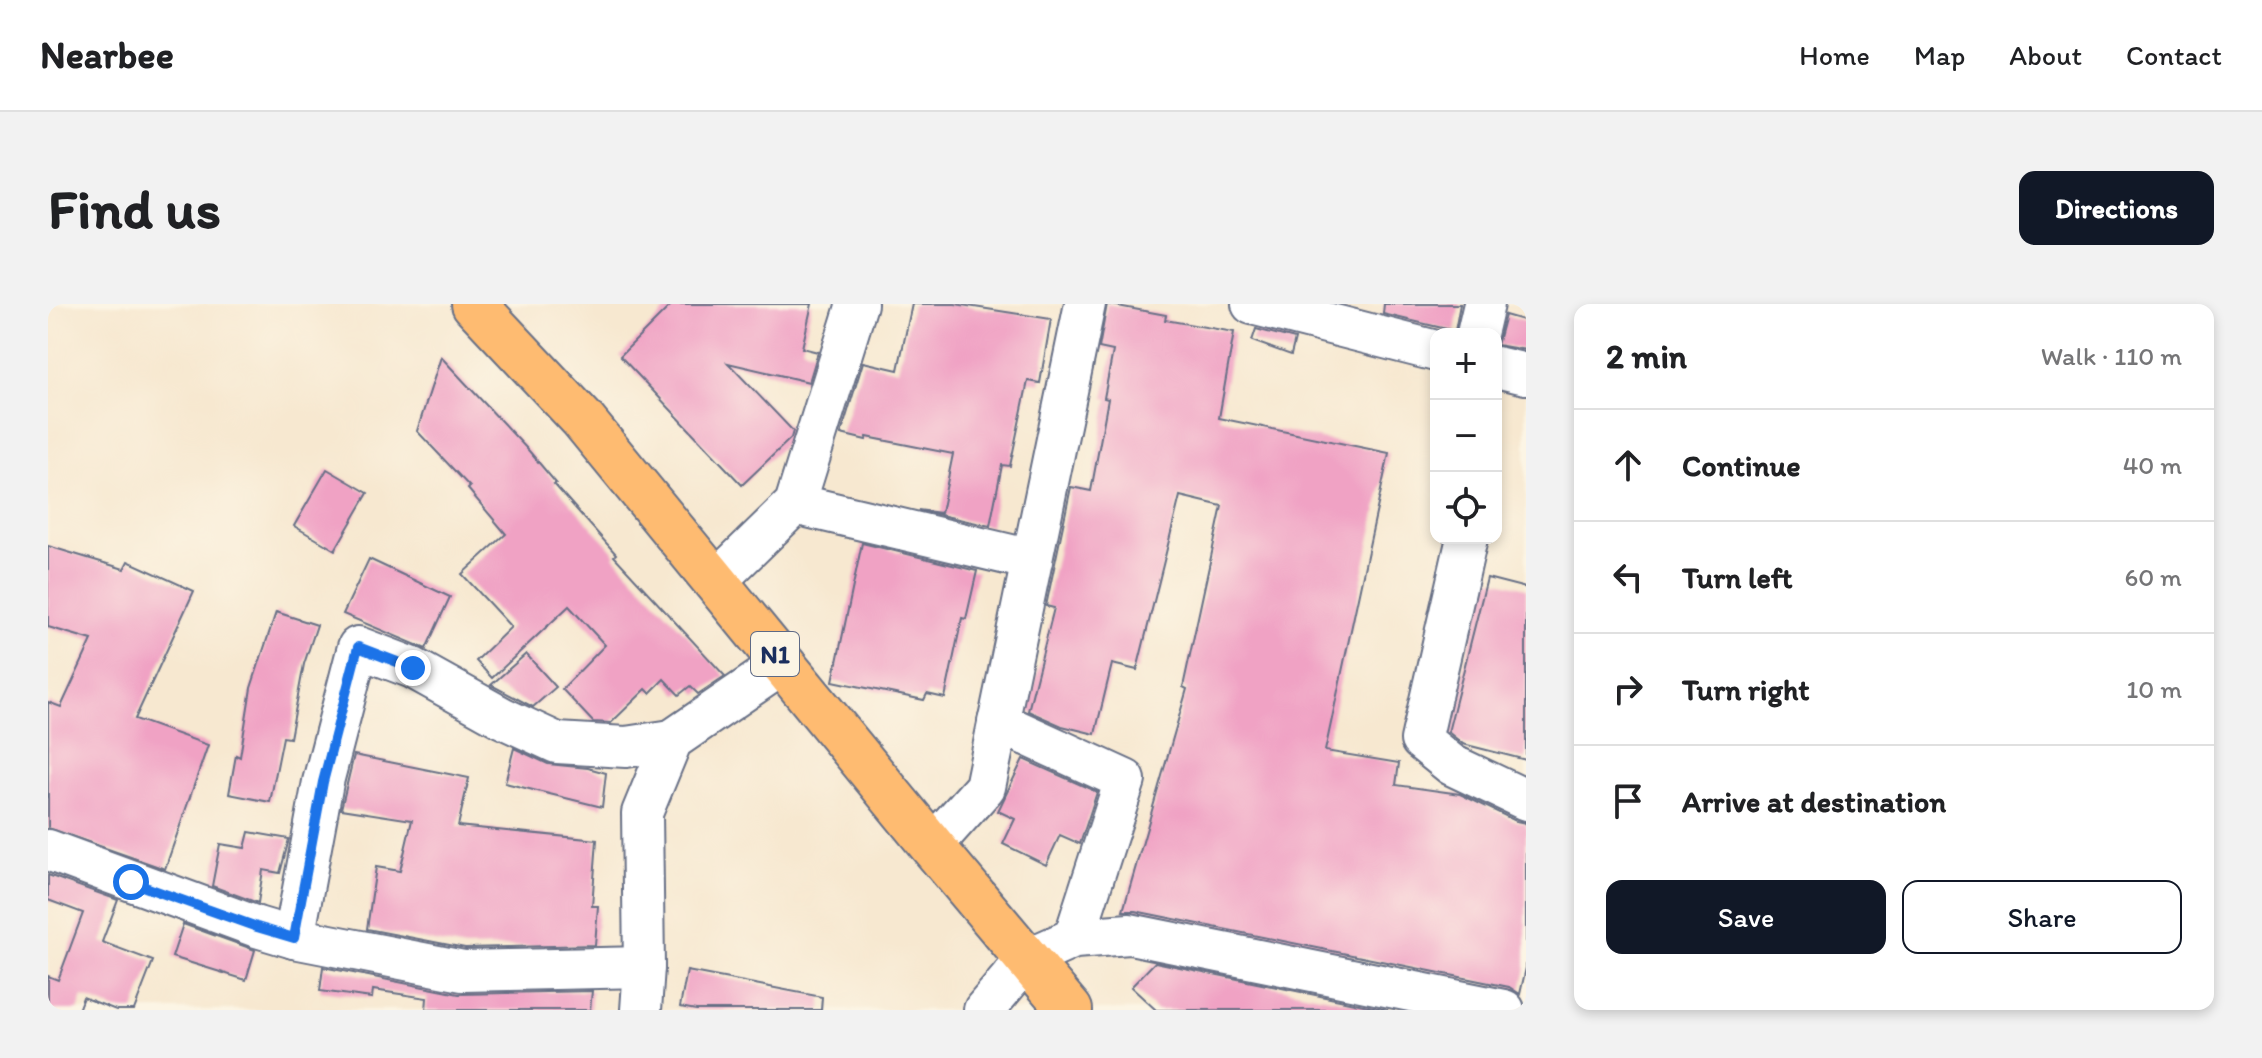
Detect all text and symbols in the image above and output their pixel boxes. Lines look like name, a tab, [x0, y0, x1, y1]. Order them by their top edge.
text: Nearbee	[40, 32, 174, 78]
text: Home	[1799, 38, 1870, 72]
text: Map	[1914, 38, 1965, 72]
text: About	[2009, 38, 2082, 72]
text: Contact	[2126, 38, 2222, 72]
button: Directions	[2019, 171, 2214, 245]
text: Find us	[48, 175, 221, 242]
map controls	[1430, 328, 1502, 544]
button: +	[1430, 328, 1502, 400]
text: 2 min	[1606, 336, 1687, 377]
text: Walk · 110 m	[2041, 340, 2182, 372]
button: −	[1430, 400, 1502, 472]
icon: ahead	[1606, 443, 1650, 487]
text: Continue	[1682, 447, 1801, 484]
text: 40 m	[2123, 449, 2182, 481]
button: locate	[1430, 472, 1502, 544]
icon: left	[1606, 555, 1650, 599]
text: Turn left	[1682, 559, 1793, 596]
text: 60 m	[2125, 561, 2182, 593]
road number: N1	[751, 632, 799, 676]
route end	[395, 650, 431, 686]
icon: right	[1606, 667, 1650, 711]
text: Turn right	[1682, 671, 1810, 708]
text: 10 m	[2126, 673, 2182, 705]
icon: arrive	[1606, 779, 1650, 823]
text: Arrive at destination	[1682, 783, 1946, 820]
route start	[113, 864, 149, 900]
button: Save	[1606, 880, 1886, 954]
button: Share	[1902, 880, 2182, 954]

